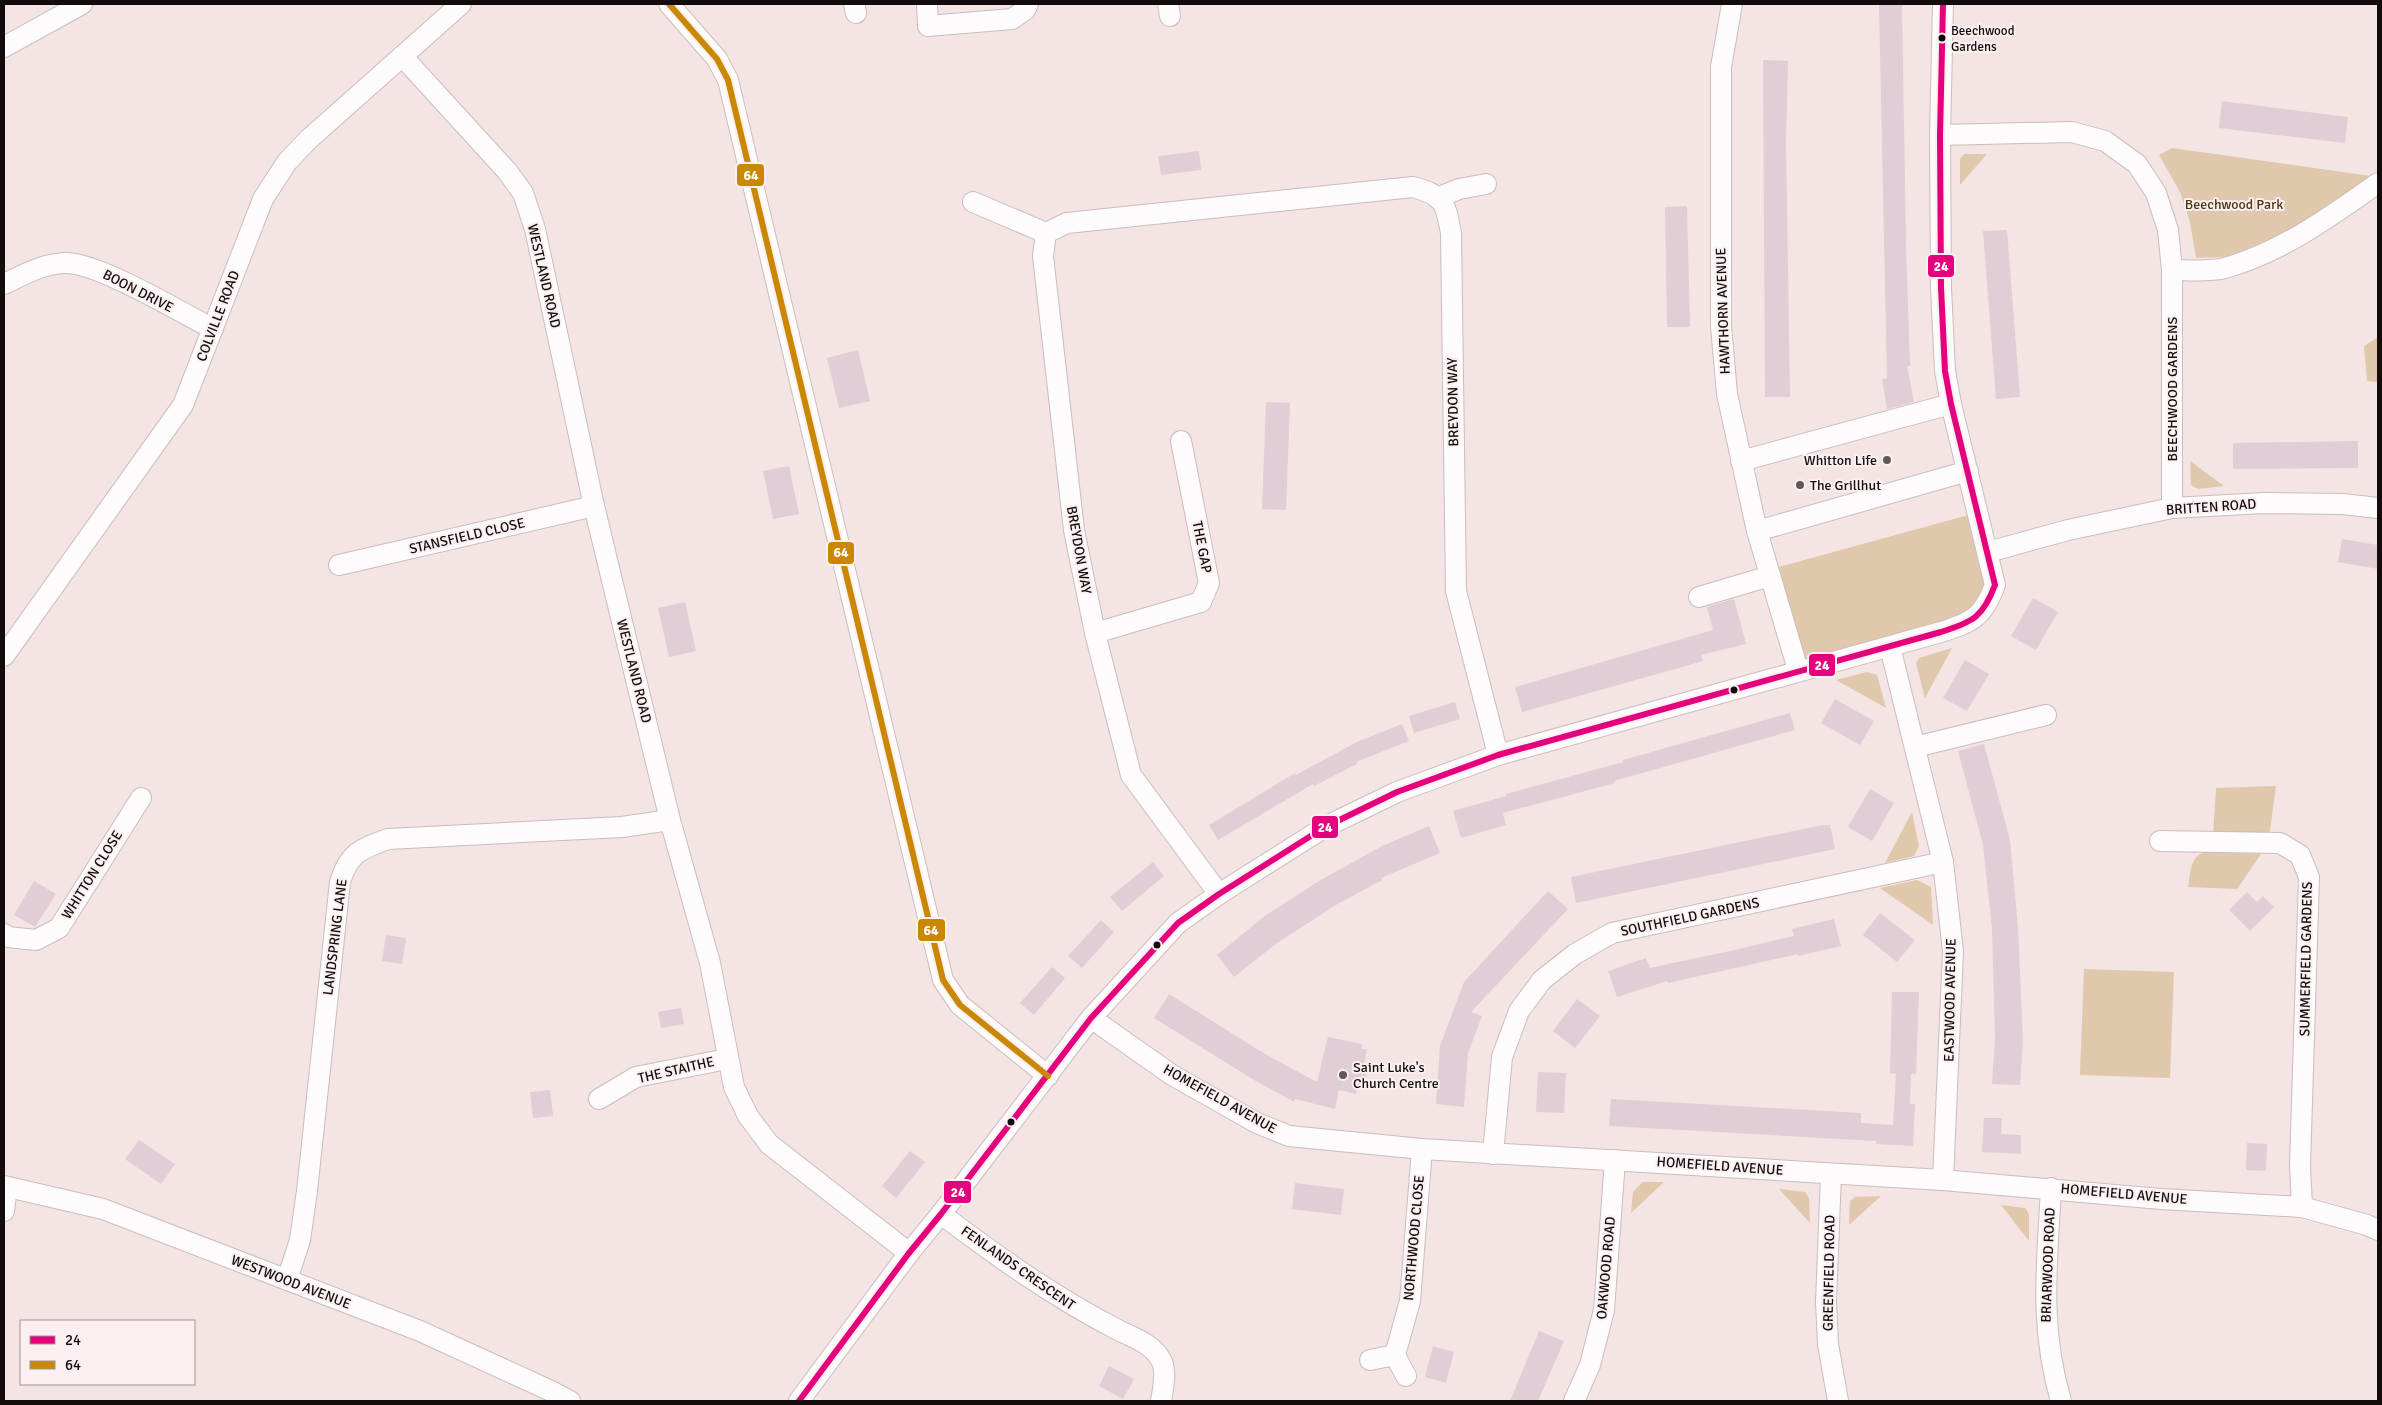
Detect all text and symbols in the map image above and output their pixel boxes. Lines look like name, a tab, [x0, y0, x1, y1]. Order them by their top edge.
place label: Beechwood Gardens	[1951, 23, 2015, 55]
marker: Beechwood Gardens	[1937, 33, 1947, 43]
line badge: 64	[736, 163, 765, 187]
text: 64	[743, 167, 759, 184]
park label: Beechwood Park	[2185, 196, 2283, 213]
street label: WESTLAND ROAD	[524, 222, 564, 330]
street label: HAWTHORN AVENUE	[1712, 247, 1734, 375]
line badge: 24	[1927, 254, 1955, 278]
text: 24	[1933, 258, 1949, 275]
street label: BOON DRIVE	[100, 266, 176, 316]
street label: COLVILLE ROAD	[193, 268, 243, 364]
street label: BEECHWOOD GARDENS	[2164, 316, 2181, 461]
street label: BREYDON WAY	[1444, 357, 1462, 447]
place label: Whitton Life	[1804, 452, 1877, 469]
marker: Whitton Life	[1881, 454, 1893, 466]
place label: The Grillhut	[1810, 477, 1881, 494]
marker: The Grillhut	[1794, 479, 1806, 491]
street label: BRITTEN ROAD	[2165, 495, 2257, 519]
street label: BREYDON WAY	[1063, 505, 1095, 595]
street label: STANSFIELD CLOSE	[407, 514, 527, 558]
street label: THE GAP	[1189, 519, 1215, 575]
line badge: 64	[827, 541, 855, 565]
text: 64	[833, 544, 849, 561]
street label: WESTLAND ROAD	[613, 617, 655, 725]
line badge: 24	[1808, 653, 1836, 677]
text: 24	[1814, 657, 1830, 674]
unlabelled marker	[1729, 685, 1739, 695]
line badge: 24	[1311, 815, 1339, 839]
text: 24	[1317, 819, 1333, 836]
street label: WHITTON CLOSE	[58, 827, 126, 922]
street label: LANDSPRING LANE	[319, 878, 351, 996]
street label: SUMMERFIELD GARDENS	[2296, 881, 2316, 1037]
street label: SOUTHFIELD GARDENS	[1619, 894, 1761, 940]
line badge: 64	[917, 918, 946, 942]
text: 64	[923, 922, 939, 939]
street label: EASTWOOD AVENUE	[1940, 938, 1960, 1062]
unlabelled marker	[1152, 940, 1162, 950]
street label: THE STAITHE	[636, 1053, 716, 1087]
place label: Saint Luke's Church Centre	[1353, 1059, 1439, 1092]
street label: HOMEFIELD AVENUE	[1160, 1061, 1280, 1137]
marker: Saint Luke's Church Centre	[1337, 1069, 1349, 1081]
unlabelled marker	[1006, 1117, 1016, 1127]
street label: HOMEFIELD AVENUE	[1656, 1153, 1784, 1179]
street label: NORTHWOOD CLOSE	[1400, 1174, 1428, 1301]
line badge: 24	[943, 1180, 972, 1204]
street label: HOMEFIELD AVENUE	[2060, 1180, 2188, 1208]
text: 24	[950, 1184, 966, 1201]
street label: BRIARWOOD ROAD	[2037, 1207, 2059, 1323]
street label: GREENFIELD ROAD	[1819, 1215, 1839, 1331]
street label: OAKWOOD ROAD	[1593, 1216, 1619, 1320]
street label: FENLANDS CRESCENT	[958, 1222, 1078, 1314]
street label: WESTWOOD AVENUE	[229, 1251, 353, 1313]
legend	[20, 1320, 195, 1385]
text: 24	[65, 1331, 81, 1349]
text: 64	[65, 1356, 81, 1374]

